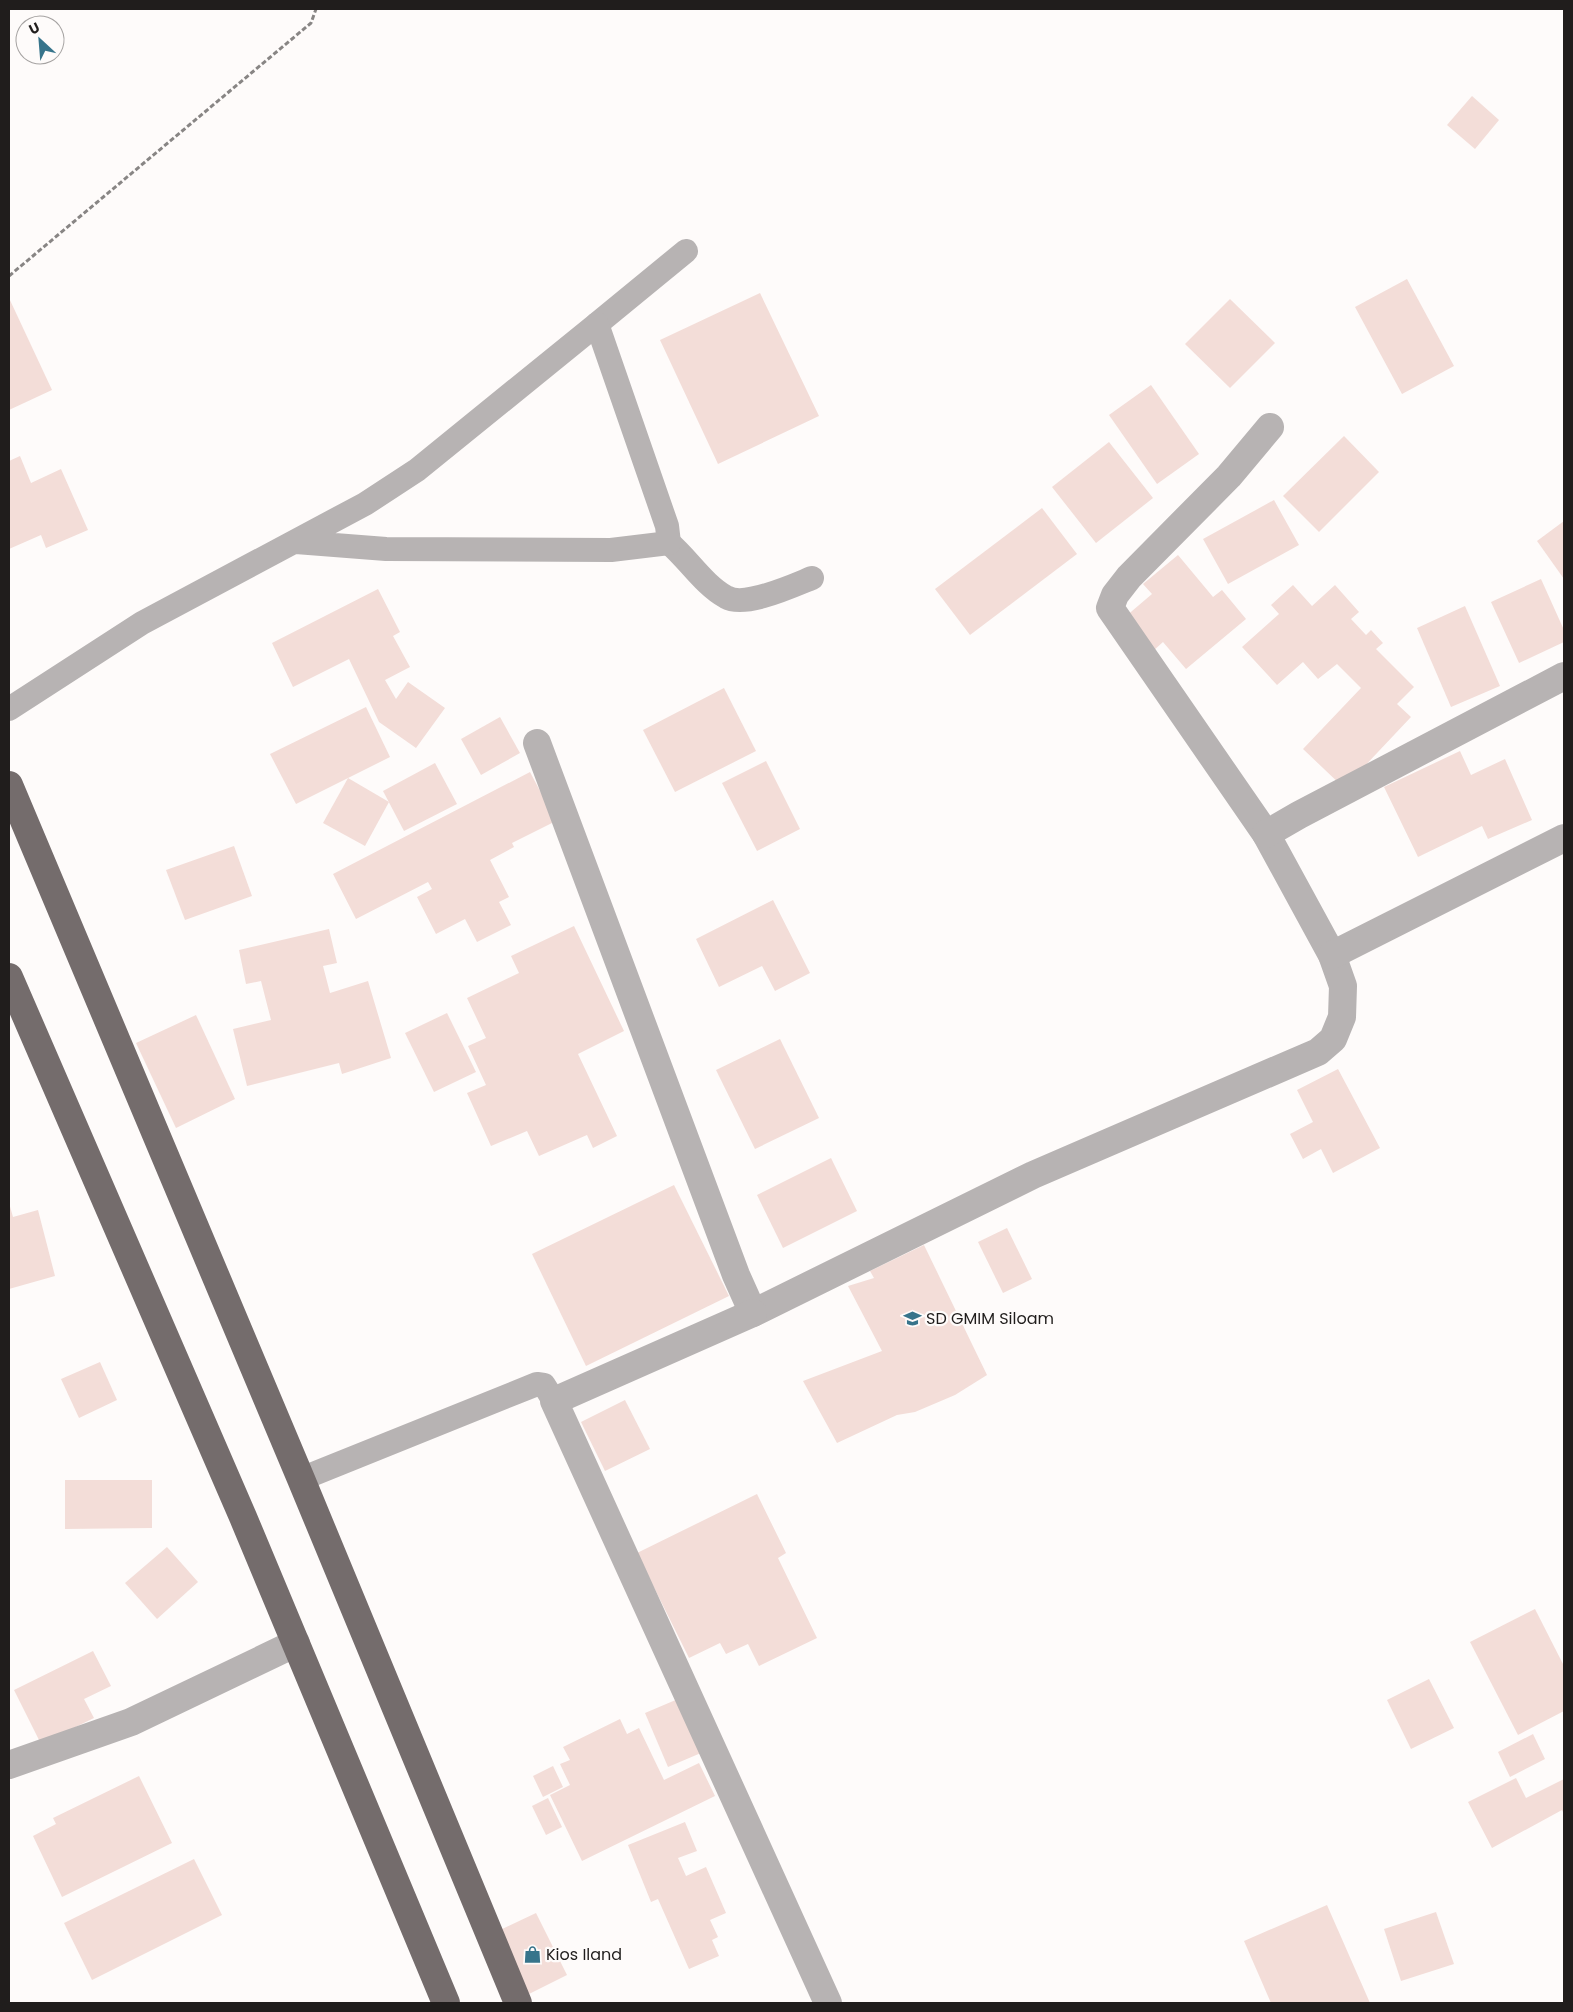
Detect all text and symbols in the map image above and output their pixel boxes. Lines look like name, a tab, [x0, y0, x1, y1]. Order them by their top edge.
north arrow	[15, 15, 65, 65]
text: U	[25, 17, 43, 39]
place label: SD GMIM Siloam	[926, 1307, 1054, 1330]
school or university icon: SD GMIM Siloam	[902, 1308, 922, 1328]
place label: Kios Iland	[546, 1943, 622, 1966]
shop icon: Kios Iland	[522, 1944, 542, 1964]

